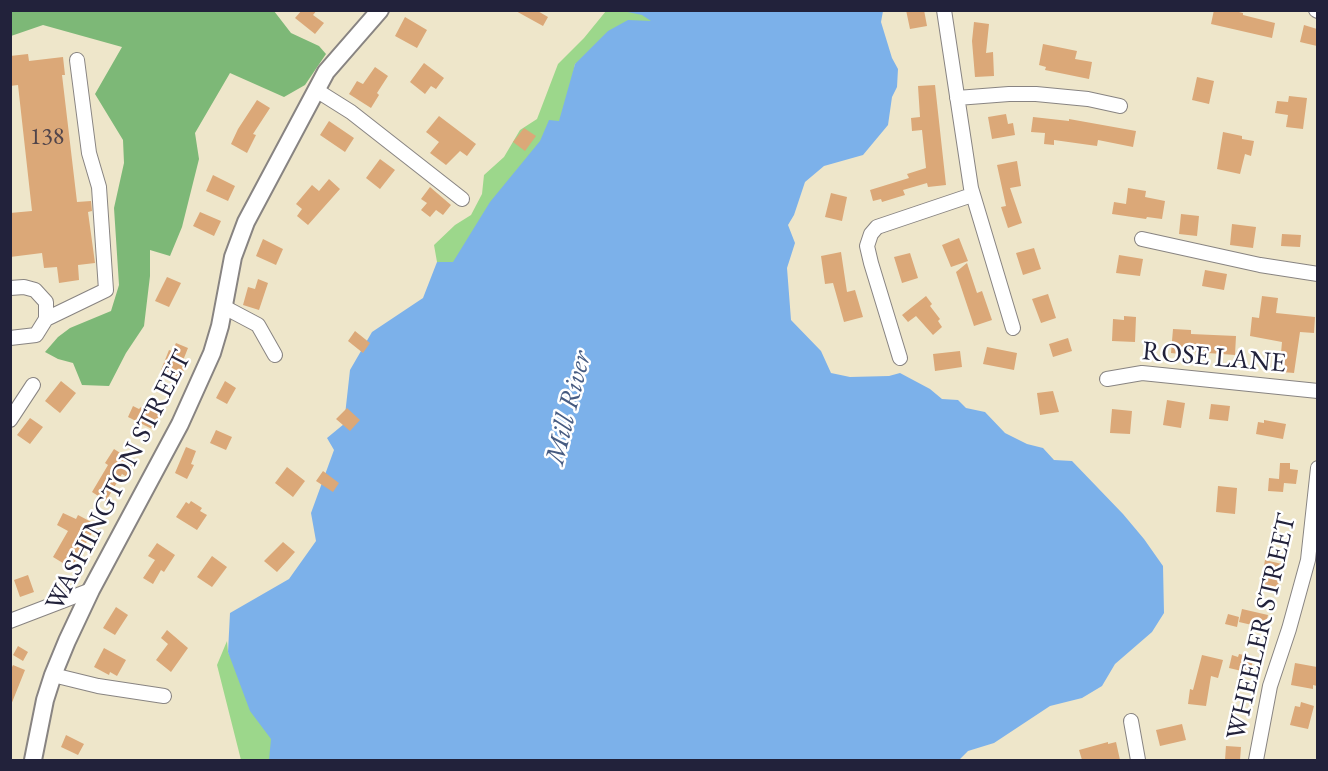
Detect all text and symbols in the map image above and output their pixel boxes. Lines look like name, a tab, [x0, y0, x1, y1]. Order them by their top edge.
house number: 138	[30, 123, 64, 151]
street label: ROSE LANE	[1141, 336, 1287, 380]
street label: WASHINGTON STREET	[39, 345, 199, 617]
water label: Mill River	[539, 348, 599, 468]
street label: WHEELER STREET	[1220, 511, 1304, 743]

